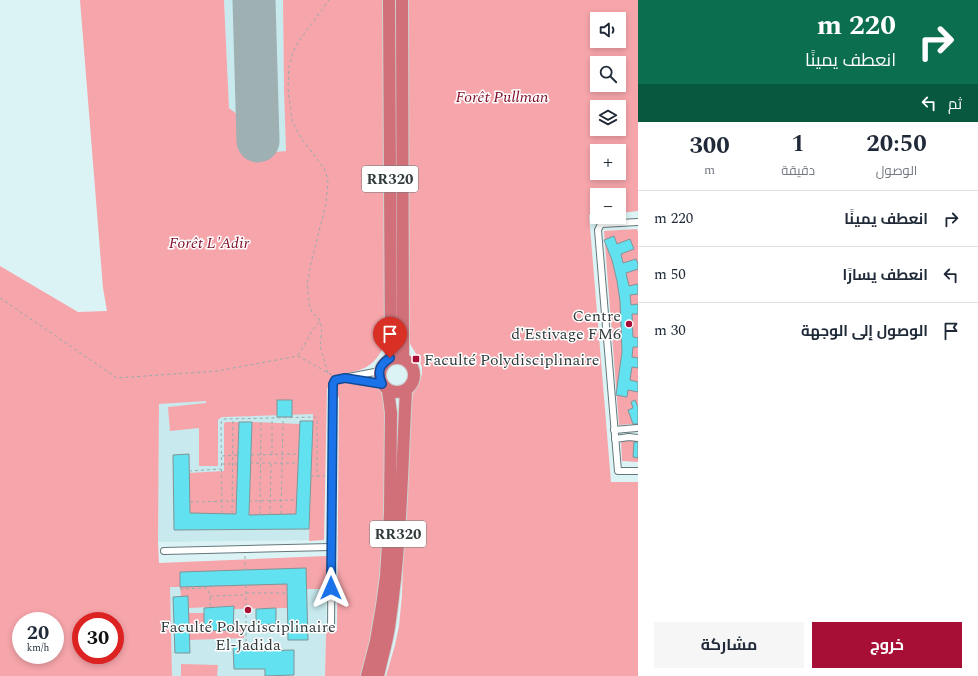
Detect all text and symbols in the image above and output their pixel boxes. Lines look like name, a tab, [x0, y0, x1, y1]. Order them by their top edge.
text: 220 m	[817, 4, 896, 47]
map controls	[590, 12, 626, 224]
button: sound	[590, 12, 626, 48]
icon: right	[910, 16, 962, 68]
text: انعطف يمينًا	[805, 47, 896, 74]
button: search	[590, 56, 626, 92]
park label: Forêt Pullman	[456, 85, 549, 109]
icon: left	[918, 92, 940, 114]
text: ثم	[948, 93, 962, 116]
button: layers	[590, 100, 626, 136]
text: 1	[791, 126, 805, 162]
text: 20:50	[866, 126, 927, 162]
text: 300	[689, 128, 730, 164]
button: +	[590, 144, 626, 180]
text: m	[704, 160, 715, 180]
text: دقيقة	[781, 161, 815, 181]
text: الوصول	[876, 161, 917, 181]
road number: RR320	[362, 166, 418, 192]
button: −	[590, 188, 626, 224]
text: 220 m	[654, 207, 693, 230]
text: انعطف يمينًا	[844, 208, 928, 231]
icon: right	[940, 208, 962, 230]
park label: Forêt L'Adir	[169, 231, 250, 255]
text: 50 m	[654, 263, 686, 286]
text: انعطف يسارًا	[842, 264, 928, 287]
icon: left	[940, 264, 962, 286]
place label: Centre d'Estivage FM6	[511, 304, 621, 346]
pin	[373, 317, 407, 358]
marker: Centre d'Estivage FM6	[624, 319, 634, 329]
text: 30 m	[654, 319, 686, 342]
text: الوصول إلى الوجهة	[801, 320, 928, 343]
icon: arrive	[940, 320, 962, 342]
icon: arrive	[379, 323, 401, 345]
place label: Faculté Polydisciplinaire	[424, 348, 599, 372]
marker: Faculté Polydisciplinaire	[411, 354, 421, 364]
road number: RR320	[370, 521, 426, 547]
position arrow	[310, 567, 352, 609]
marker: Faculté Polydisciplinaire El-Jadida	[243, 605, 253, 615]
speed limit sign: 30	[72, 612, 124, 664]
place label: Faculté Polydisciplinaire El-Jadida	[160, 615, 336, 657]
text: 20	[27, 618, 49, 648]
button: مشاركة	[654, 622, 804, 668]
button: خروج	[812, 622, 962, 668]
text: km/h	[27, 640, 49, 656]

